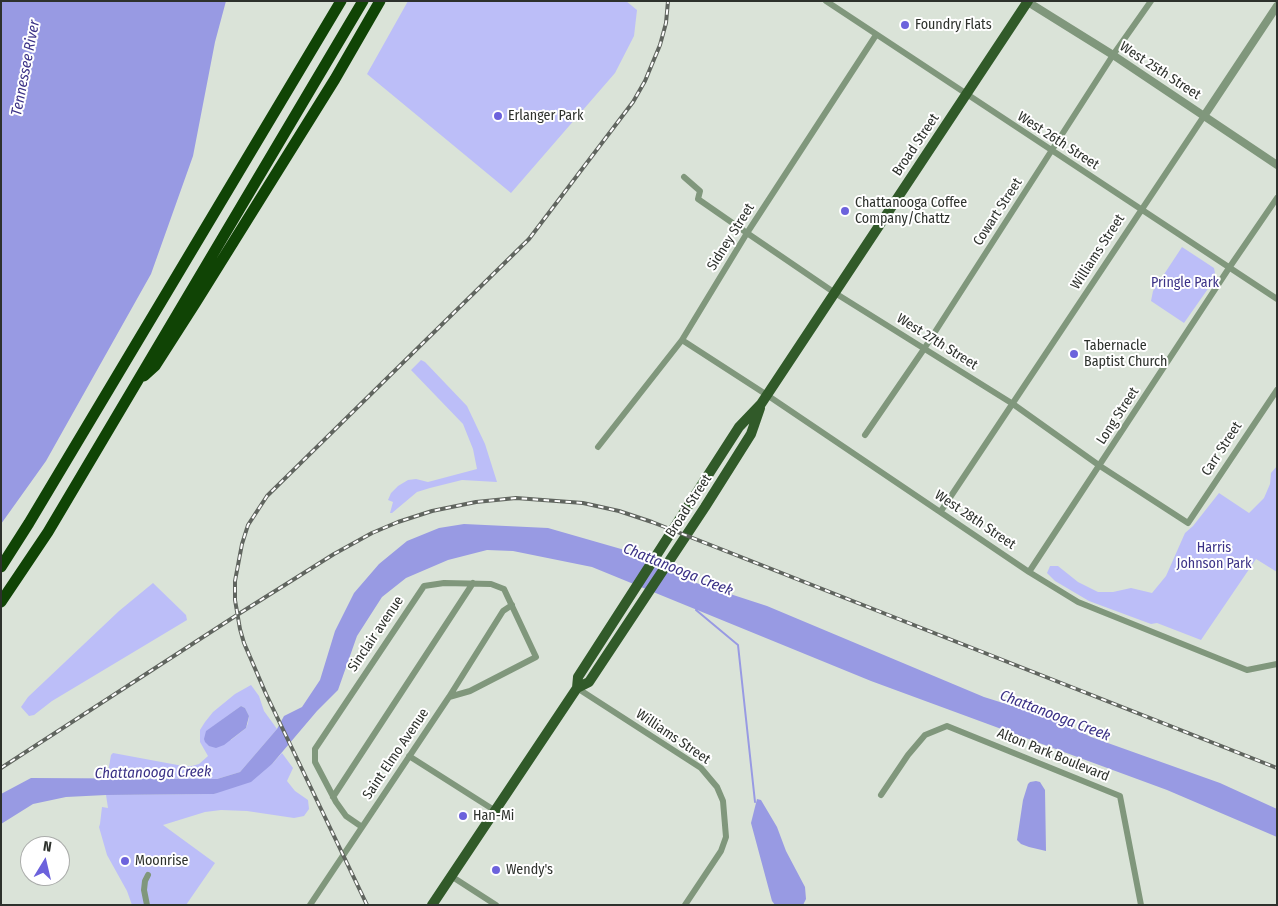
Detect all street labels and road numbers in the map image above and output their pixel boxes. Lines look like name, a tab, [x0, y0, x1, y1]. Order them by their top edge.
street label: West 25th Street	[1116, 39, 1204, 103]
street label: West 26th Street	[1014, 108, 1102, 174]
street label: Broad Street	[889, 111, 943, 179]
street label: Cowart Street	[970, 175, 1026, 249]
street label: Sidney Street	[704, 200, 758, 274]
street label: Williams Street	[1067, 211, 1129, 293]
street label: West 27th Street	[893, 310, 981, 374]
street label: Long Street	[1093, 384, 1143, 448]
street label: Carr Street	[1198, 419, 1246, 479]
street label: Broad Street	[662, 471, 716, 541]
street label: West 28th Street	[931, 487, 1019, 553]
street label: Sinclair avenue	[345, 593, 407, 675]
street label: Saint Elmo Avenue	[359, 705, 433, 803]
street label: Williams Street	[633, 706, 713, 768]
street label: Alton Park Boulevard	[995, 725, 1111, 785]

